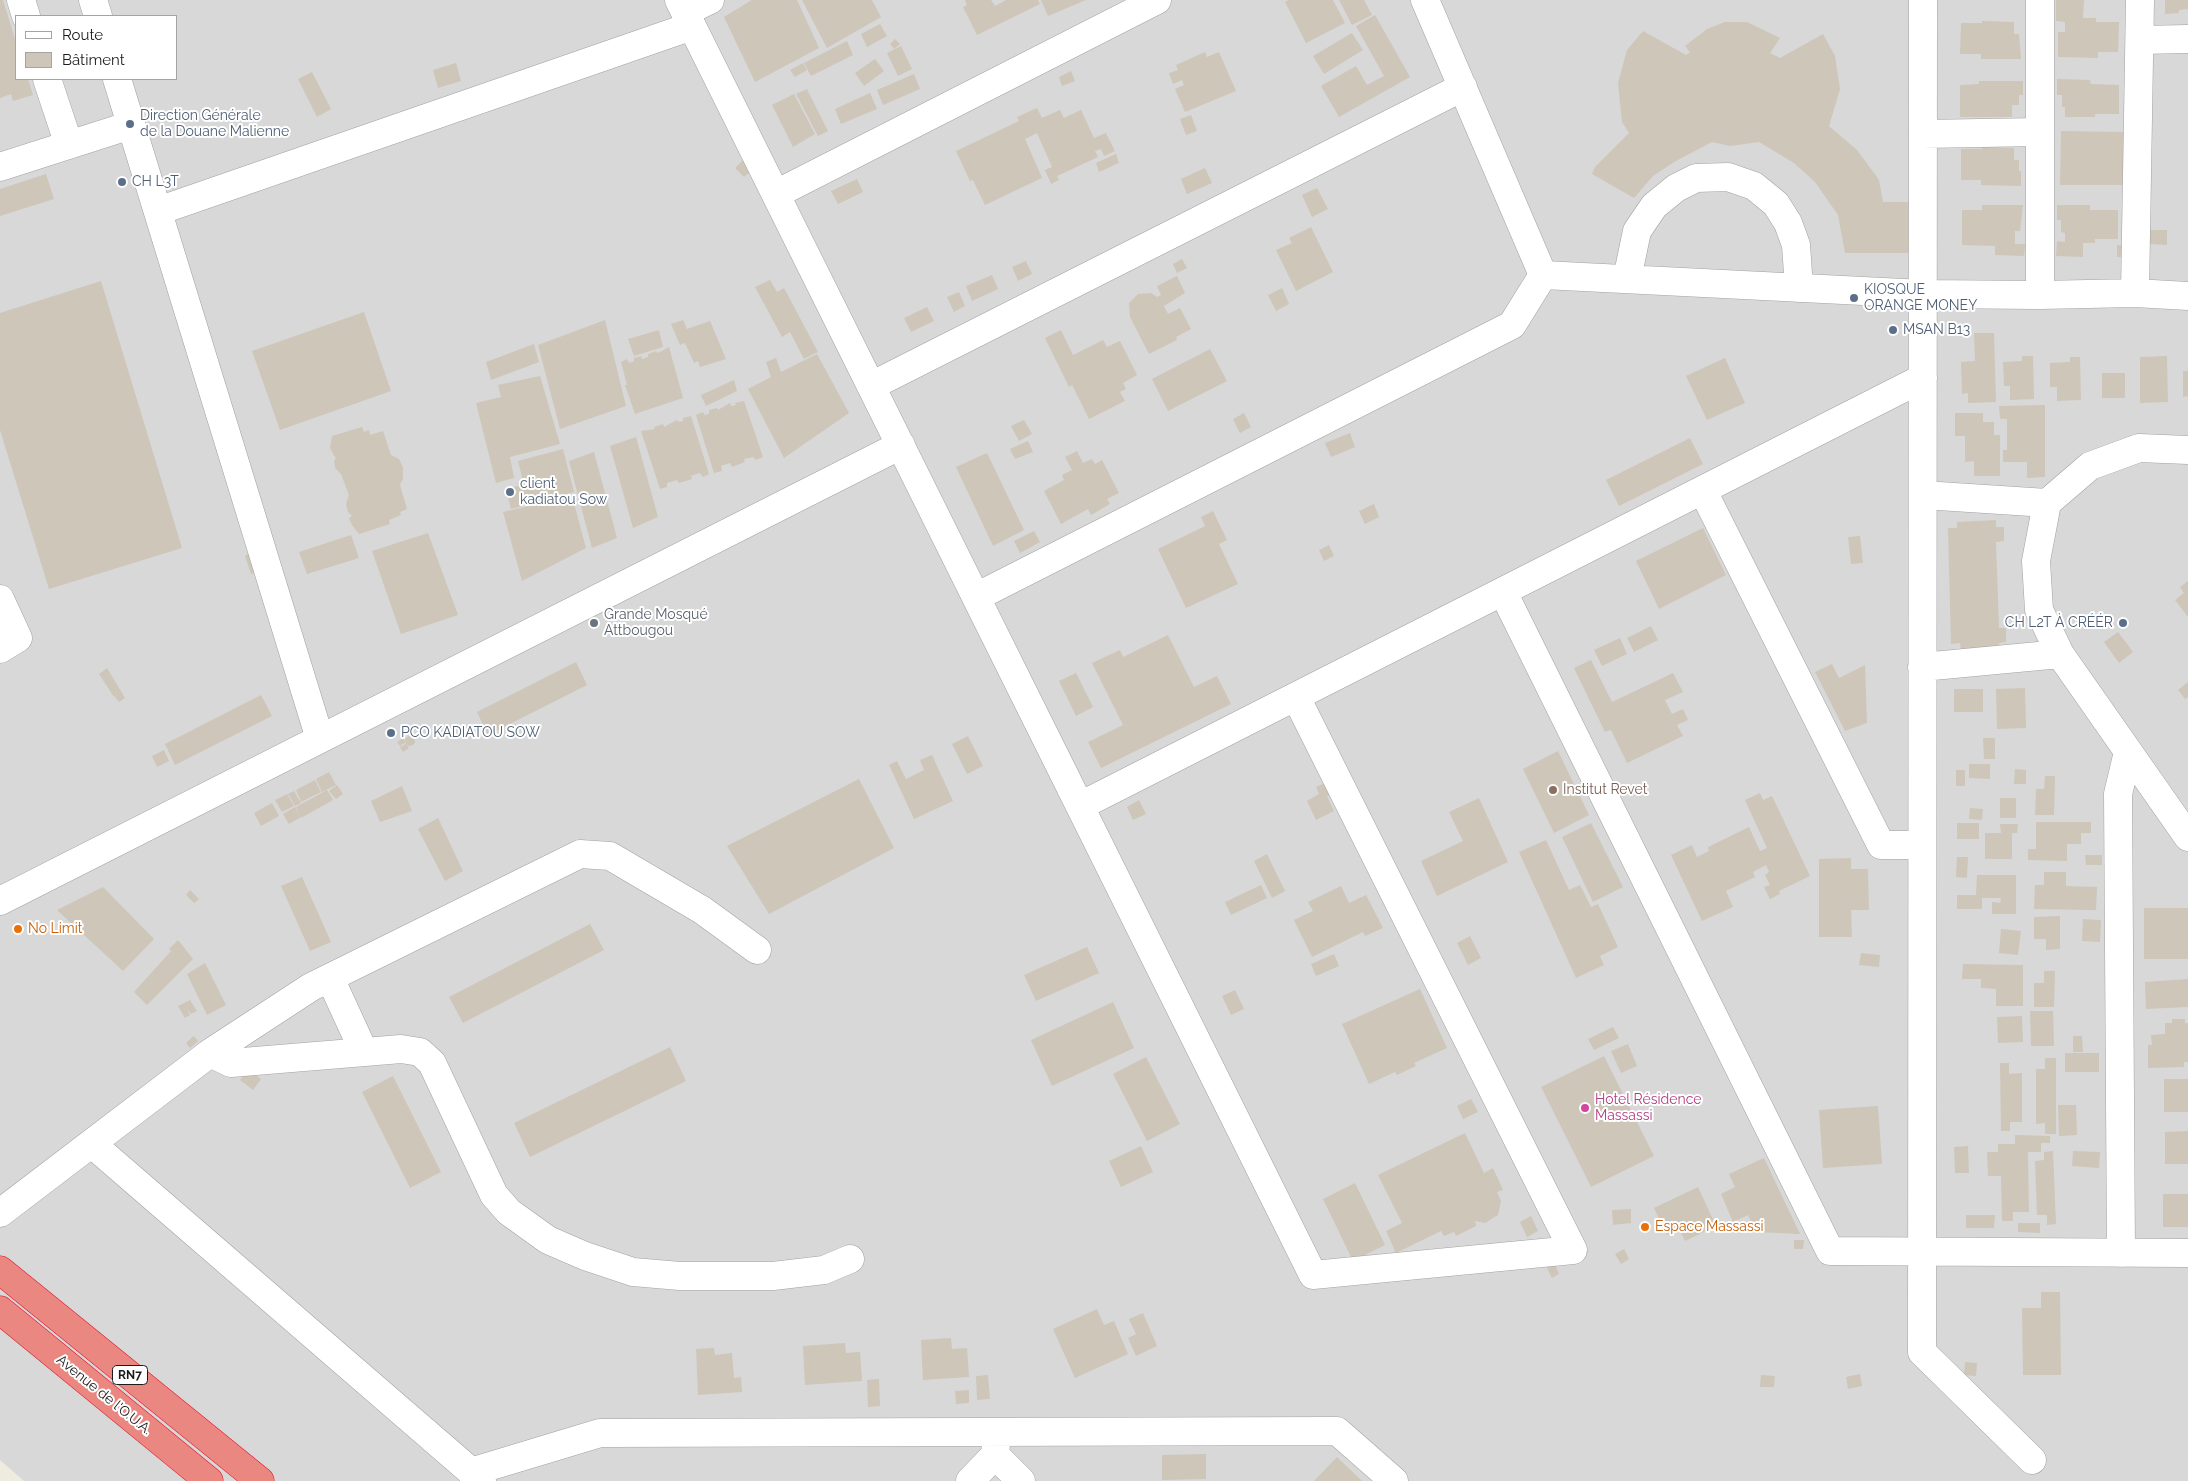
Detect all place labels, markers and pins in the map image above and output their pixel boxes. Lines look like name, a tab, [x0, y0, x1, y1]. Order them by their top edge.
place label: Direction Générale de la Douane Malienne	[140, 108, 289, 140]
marker: Direction Générale de la Douane Malienne	[124, 118, 136, 130]
place label: CH L3T	[132, 174, 179, 190]
marker: CH L3T	[116, 176, 128, 188]
place label: KIOSQUE ORANGE MONEY	[1864, 282, 1977, 314]
marker: KIOSQUE ORANGE MONEY	[1848, 292, 1860, 304]
place label: MSAN B13	[1903, 322, 1970, 338]
marker: MSAN B13	[1887, 324, 1899, 336]
place label: client kadiatou Sow	[520, 476, 607, 508]
marker: client kadiatou Sow	[504, 486, 516, 498]
place label: Grande Mosqué Attbougou	[604, 607, 708, 640]
place label: CH L2T À CRÉÉR	[2005, 615, 2113, 631]
marker: Grande Mosqué Attbougou	[588, 617, 600, 629]
marker: CH L2T À CRÉÉR	[2117, 617, 2129, 629]
place label: PCO KADIATOU SOW	[401, 725, 540, 741]
marker: PCO KADIATOU SOW	[385, 727, 397, 739]
place label: Institut Revet	[1563, 782, 1647, 798]
marker: Institut Revet	[1547, 784, 1559, 796]
place label: No Limit	[28, 921, 82, 937]
marker: No Limit	[12, 923, 24, 935]
place label: Hotel Résidence Massassi	[1595, 1092, 1701, 1124]
marker: Hotel Résidence Massassi	[1579, 1102, 1591, 1114]
place label: Espace Massassi	[1655, 1219, 1764, 1235]
marker: Espace Massassi	[1639, 1221, 1651, 1233]

